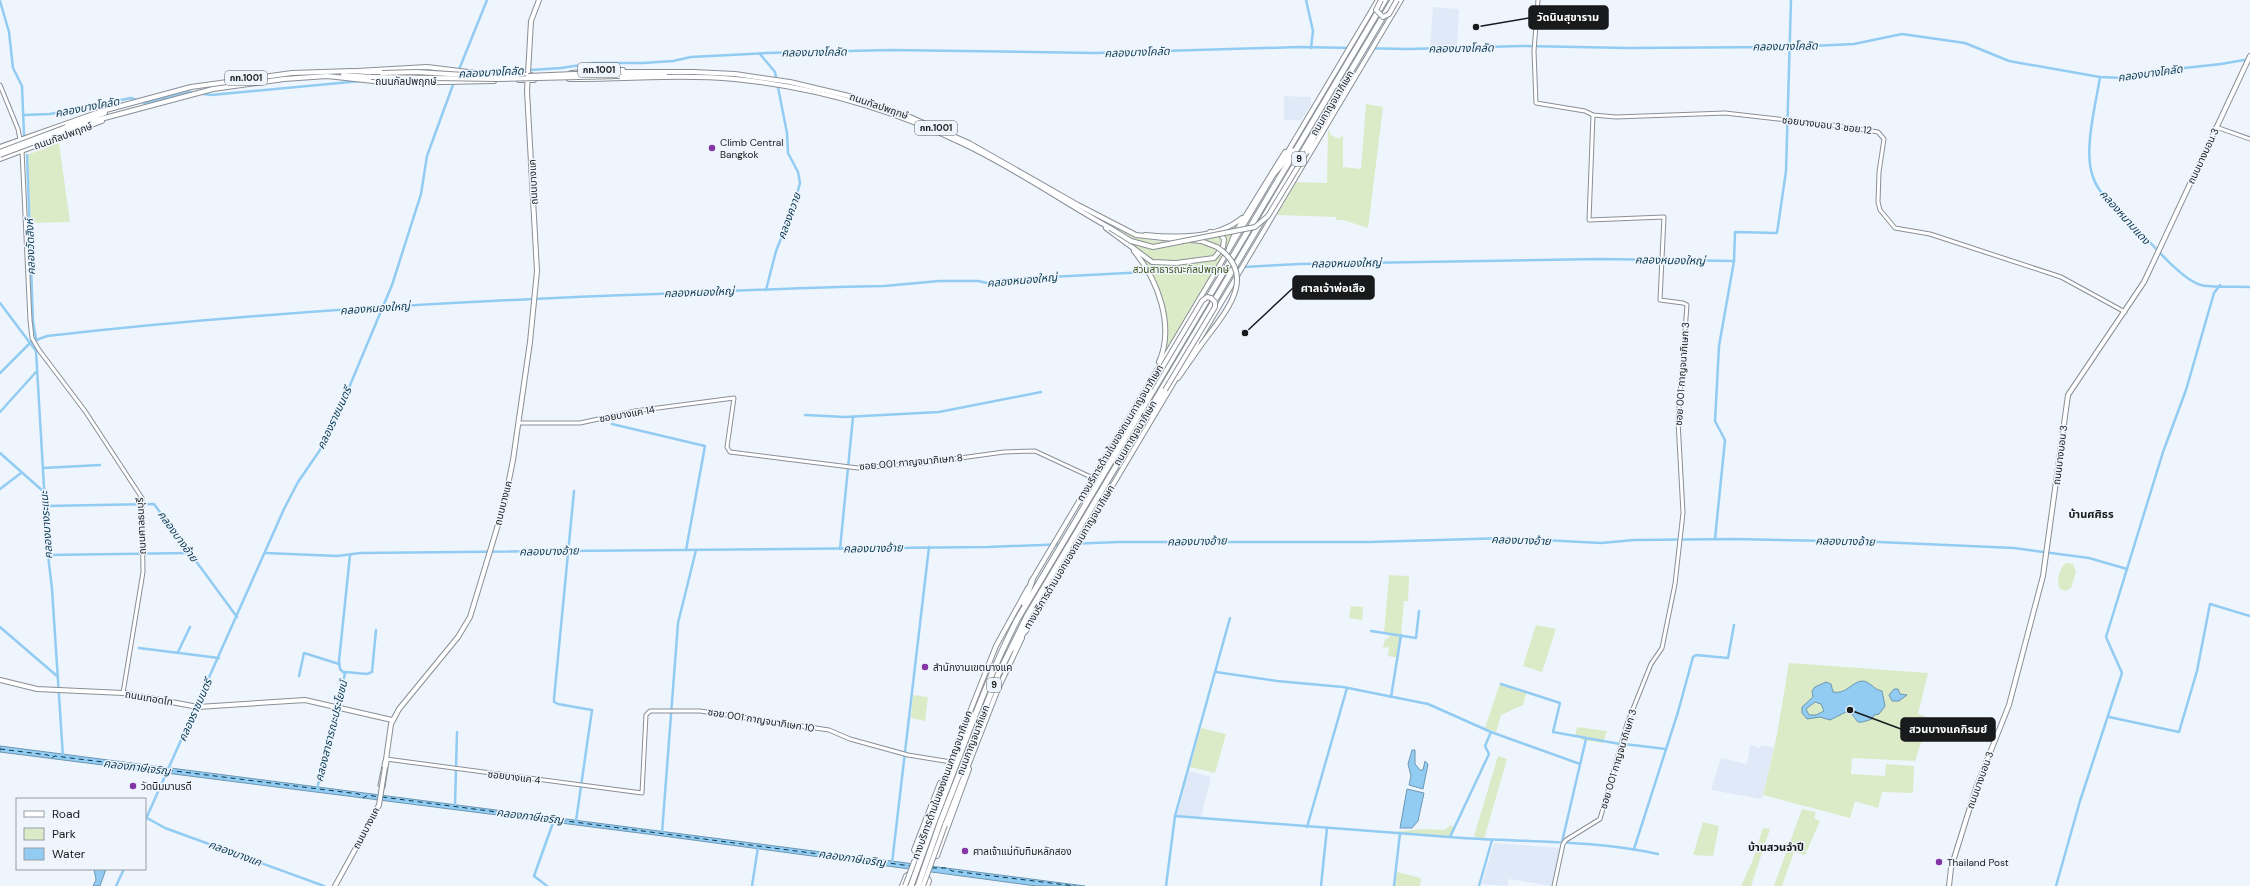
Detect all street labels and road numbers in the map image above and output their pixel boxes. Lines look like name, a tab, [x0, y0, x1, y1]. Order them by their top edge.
road number: กท.1001	[578, 63, 620, 77]
street label: ถนนกาญจนาภิเษก	[1307, 68, 1357, 138]
road number: กท.1001	[225, 71, 267, 85]
street label: ถนนกัลปพฤกษ์	[375, 75, 437, 88]
street label: ถนนกัลปพฤกษ์	[848, 90, 911, 122]
street label: ซอยบางบอน 3 ซอย 12	[1781, 113, 1873, 137]
street label: ถนนกัลปพฤกษ์	[32, 119, 95, 153]
road number: กท.1001	[915, 121, 957, 135]
street label: ถนนบางบอน 3	[2184, 126, 2222, 186]
road number: 9	[1292, 152, 1306, 166]
street label: ถนนบางแค	[525, 159, 541, 205]
street label: ซอย 001 กาญจนาภิเษก 3	[1672, 322, 1692, 426]
street label: ทางบริการด้านในของถนนกาญจนาภิเษก	[1074, 362, 1166, 504]
street label: ถนนกาญจนาภิเษก	[1111, 398, 1159, 468]
street label: ซอยบางแค 14	[598, 403, 656, 425]
street label: ถนนบางบอน 3	[2050, 424, 2070, 486]
street label: ซอย 001 กาญจนาภิเษก 8	[859, 451, 963, 473]
street label: ถนนบางแค	[491, 479, 515, 527]
street label: ทางบริการด้านนอกของถนนกาญจนาภิเษก	[1021, 482, 1117, 632]
street label: ถนนศาลธนบุรี	[133, 497, 149, 555]
road number: 9	[987, 678, 1001, 692]
street label: ถนนเทอดไท	[124, 687, 174, 709]
street label: ถนนกาญจนาภิเษก	[954, 703, 992, 777]
street label: ซอย 001 กาญจนาภิเษก 10	[707, 705, 815, 735]
street label: ซอย 001 กาญจนาภิเษก 3	[1597, 707, 1639, 811]
street label: ทางบริการด้านในของถนนกาญจนาภิเษก	[909, 709, 975, 861]
street label: ถนนบางบอน 3	[1964, 749, 1996, 811]
street label: ซอยบางแค 4	[487, 767, 541, 787]
street label: ถนนบางแค	[350, 805, 382, 851]

